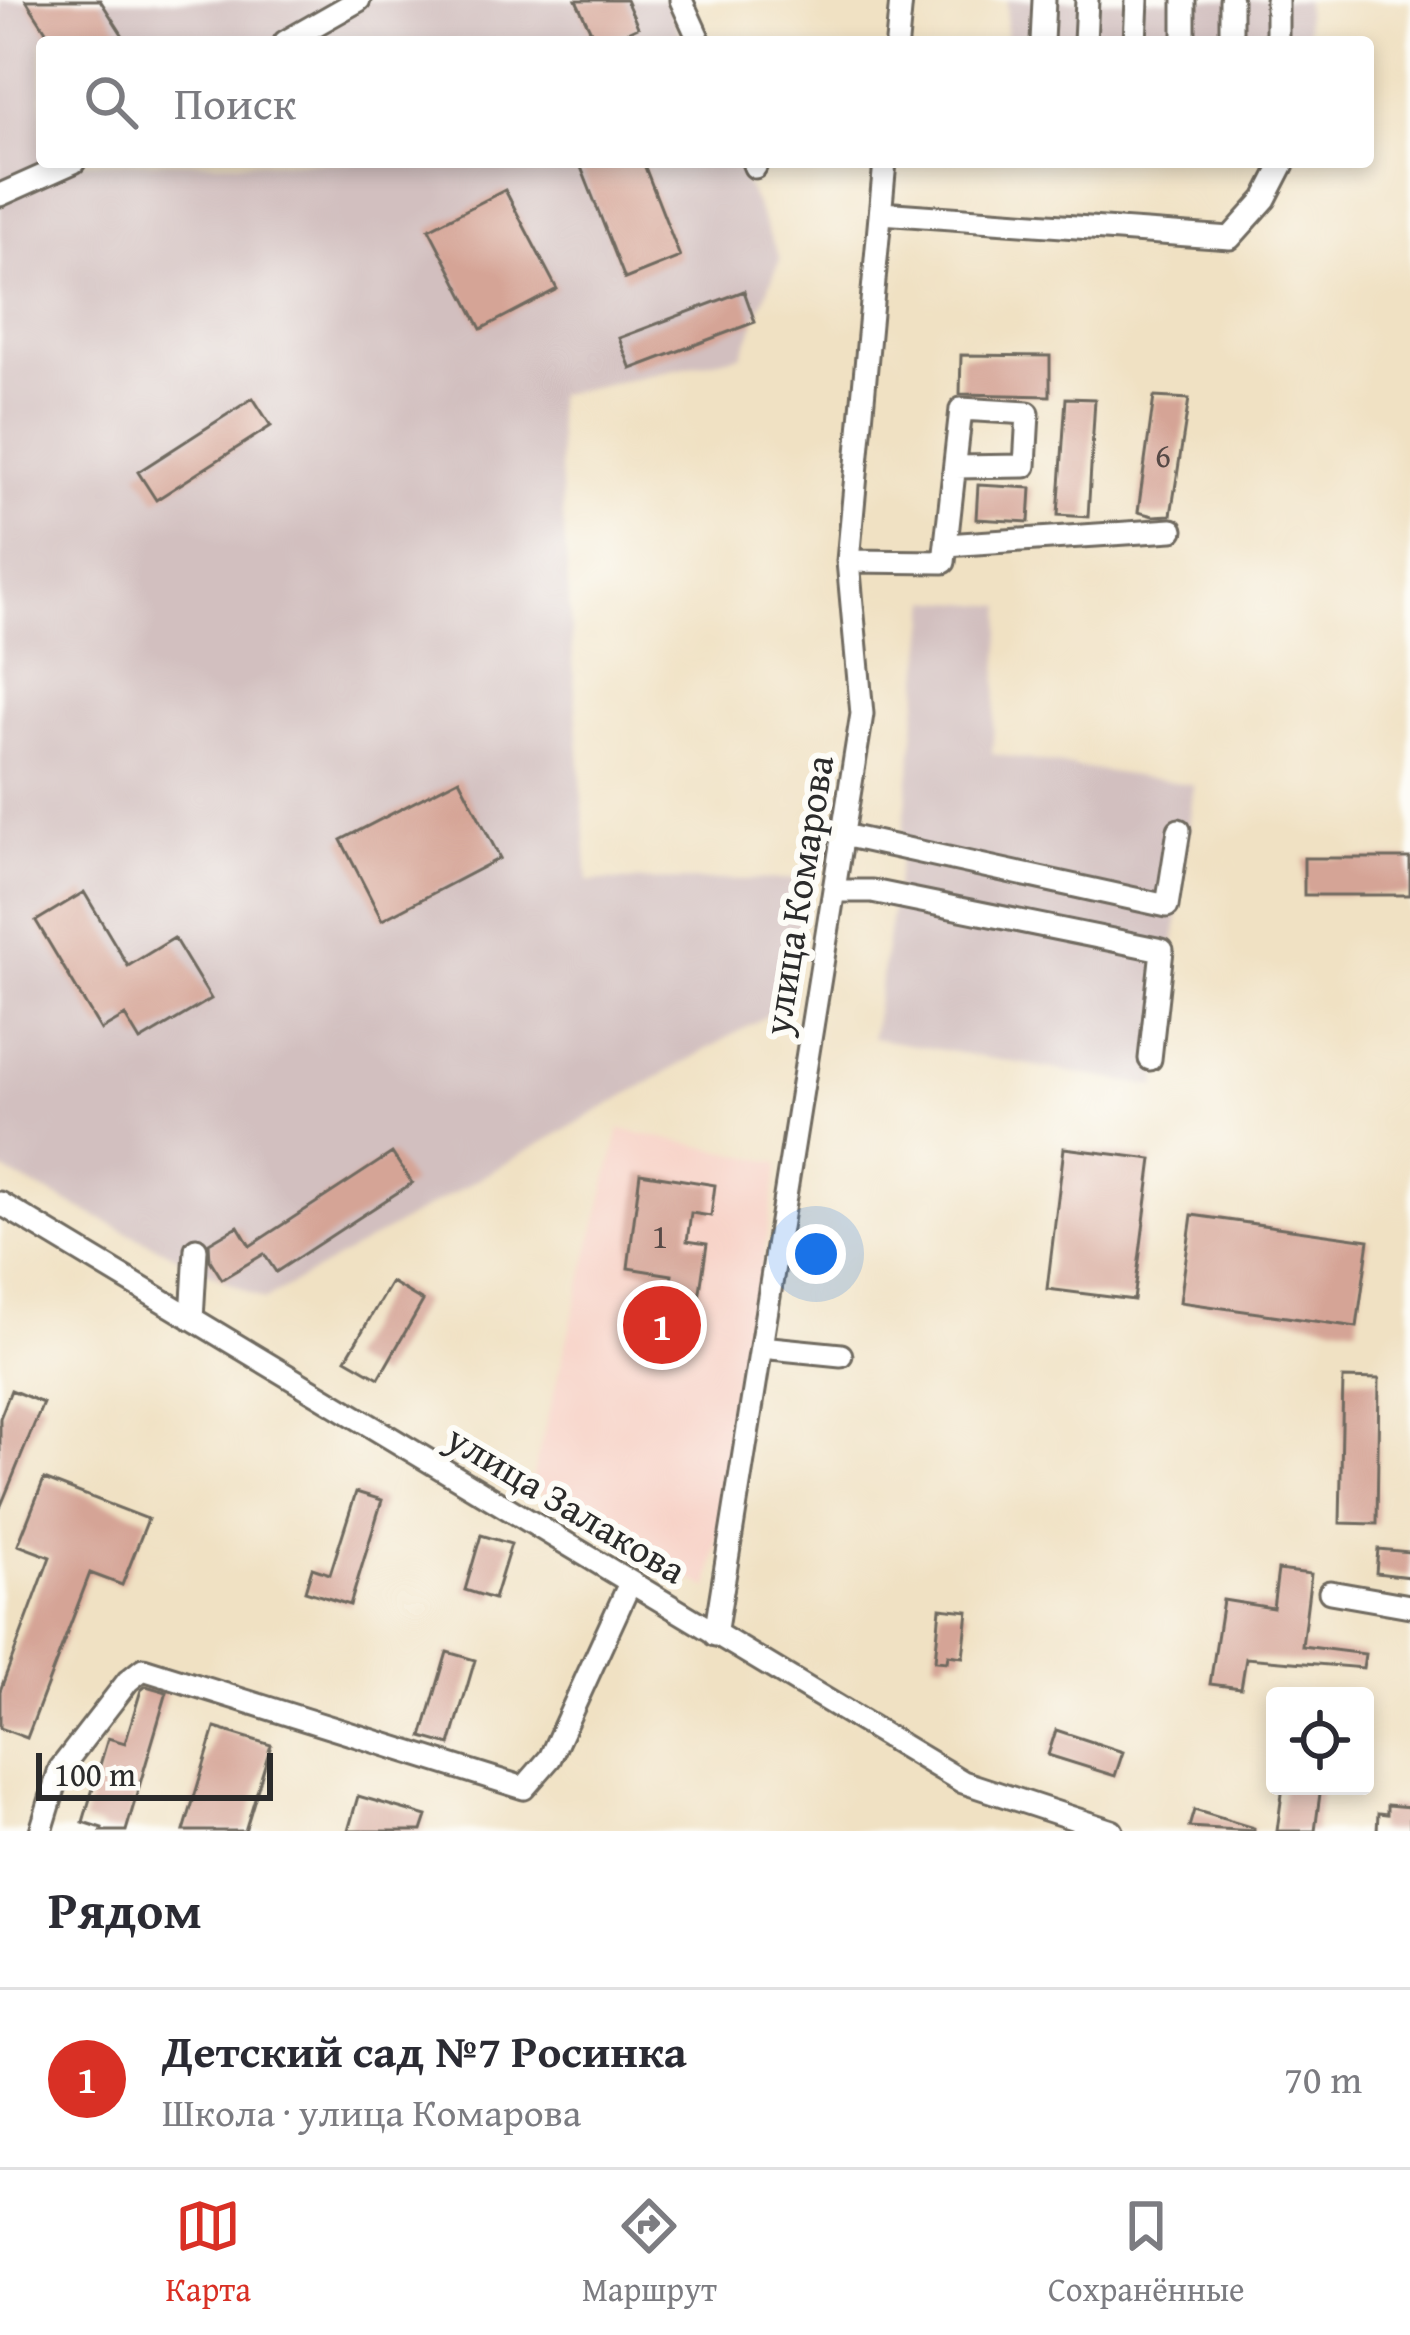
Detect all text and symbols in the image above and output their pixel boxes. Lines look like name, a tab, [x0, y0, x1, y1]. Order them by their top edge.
search box	[36, 36, 1374, 168]
icon: search	[78, 69, 144, 135]
text: Поиск	[174, 70, 296, 135]
house number: 6	[1155, 431, 1171, 479]
street label: улица Комарова	[747, 751, 847, 1040]
house number: 1	[652, 1212, 668, 1260]
your location	[786, 1224, 846, 1284]
pin: 1	[623, 1280, 701, 1370]
street label: улица Залакова	[436, 1408, 698, 1597]
map controls	[1266, 1687, 1374, 1795]
button: locate	[1266, 1687, 1374, 1795]
scale bar	[36, 1747, 273, 1800]
text: 100 m	[54, 1750, 136, 1798]
text: Рядом	[48, 1872, 202, 1947]
text: Детский сад №7 Росинка	[162, 2018, 687, 2083]
text: 1	[77, 2050, 97, 2107]
text: 70 m	[1284, 2050, 1362, 2107]
text: Школа · улица Комарова	[162, 2083, 581, 2140]
tab: Карта	[166, 2193, 251, 2313]
tab: Маршрут	[582, 2193, 717, 2313]
tab: Сохранённые	[1048, 2193, 1245, 2313]

